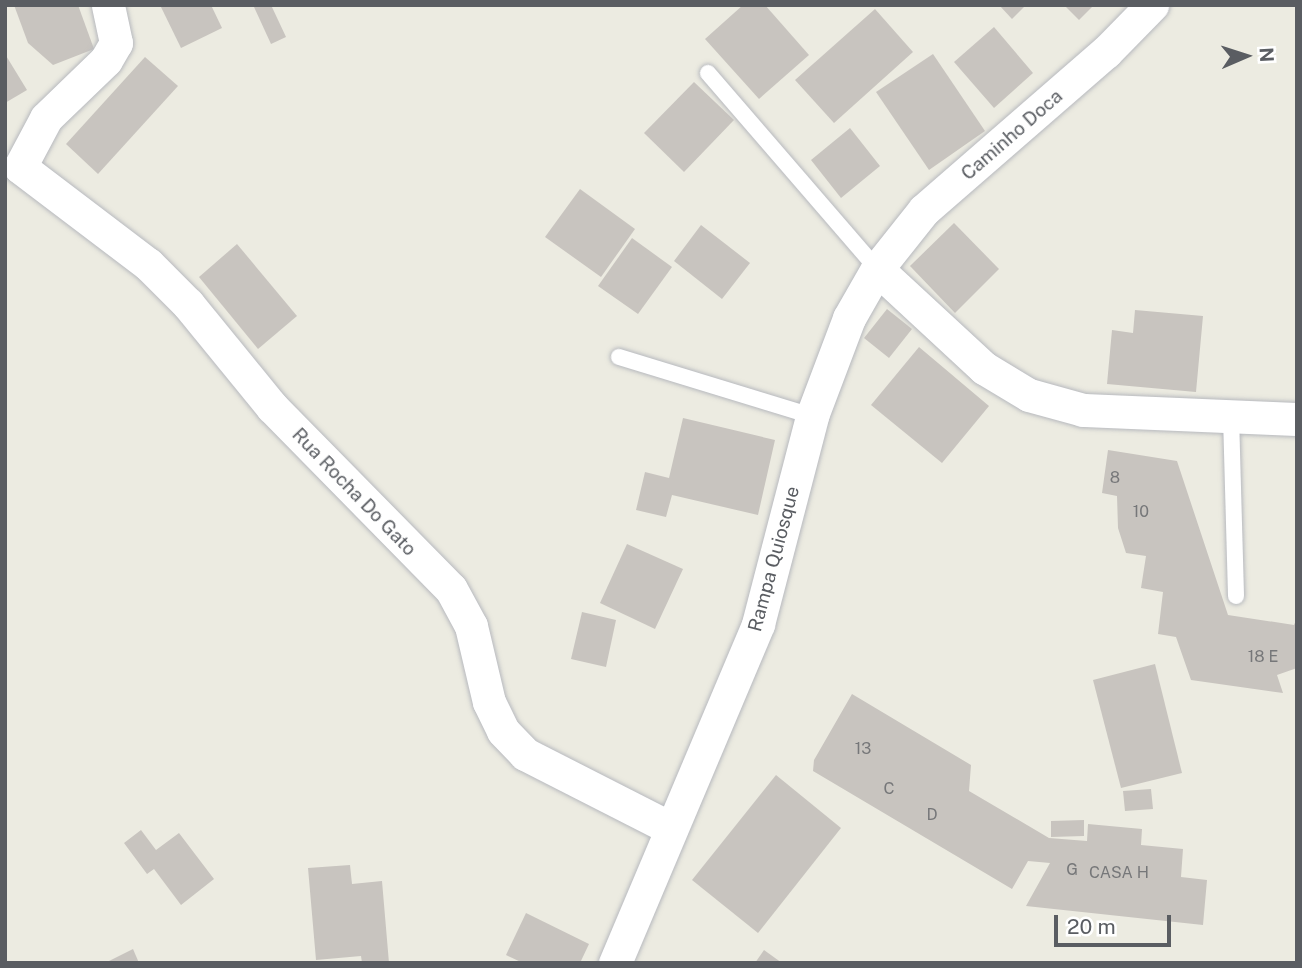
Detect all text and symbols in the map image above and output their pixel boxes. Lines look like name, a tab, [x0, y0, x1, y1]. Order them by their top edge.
north arrow	[1211, 21, 1281, 91]
text: N	[1256, 47, 1278, 63]
street label: Caminho Doca	[957, 85, 1067, 185]
street label: Rua Rocha Do Gato	[287, 423, 421, 561]
house number: 8	[1110, 468, 1120, 488]
street label: Rampa Quiosque	[744, 484, 804, 634]
house number: 10	[1133, 502, 1149, 522]
house number: 18 E	[1248, 647, 1278, 667]
house number: 13	[855, 739, 871, 759]
house number: C	[883, 779, 895, 799]
house number: D	[926, 805, 938, 825]
house number: G	[1066, 860, 1078, 880]
house number: CASA H	[1089, 863, 1149, 883]
scale bar	[1057, 902, 1174, 946]
text: 20 m	[1067, 914, 1116, 939]

